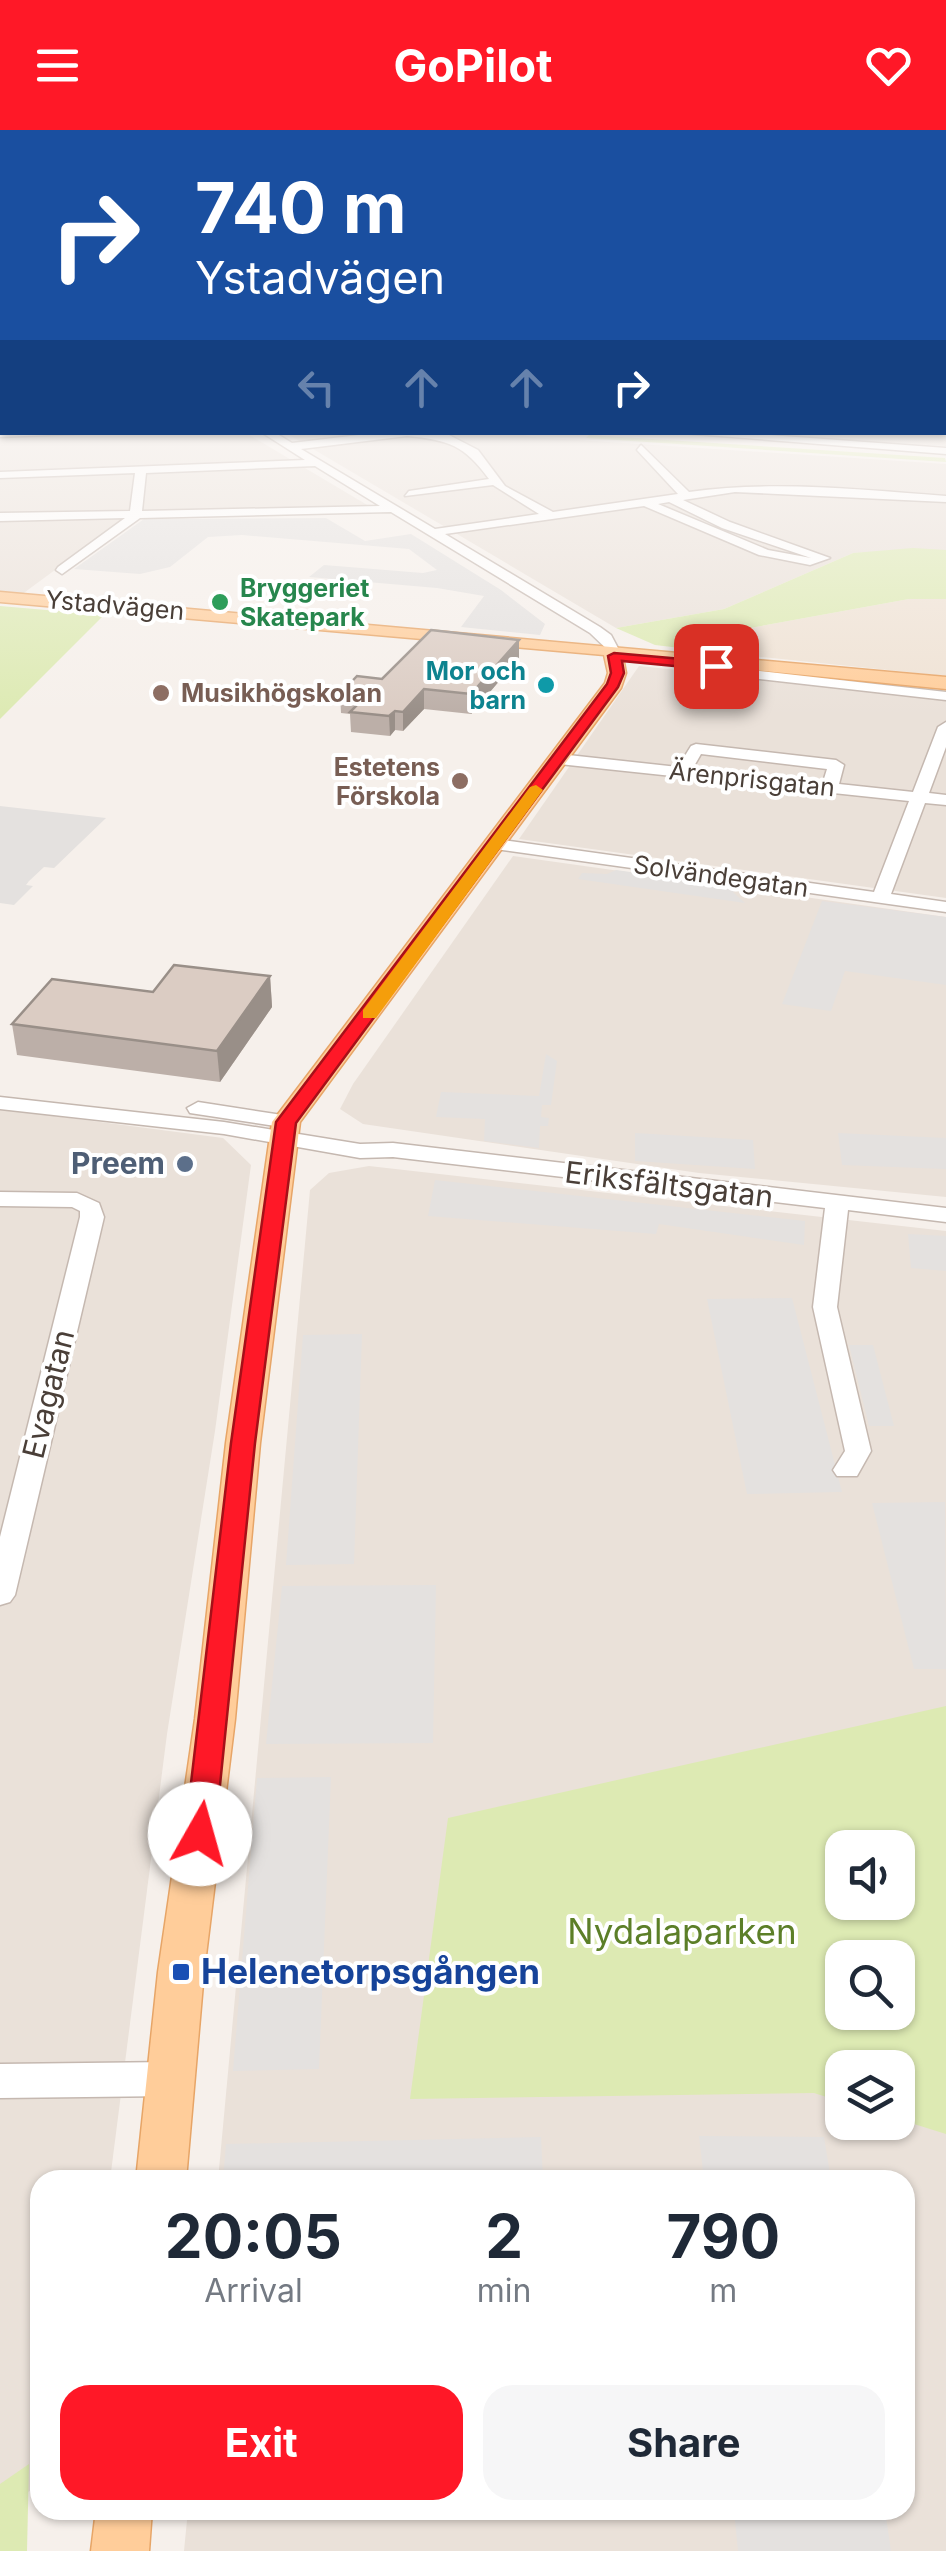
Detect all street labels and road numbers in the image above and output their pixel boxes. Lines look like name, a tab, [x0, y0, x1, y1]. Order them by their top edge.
street label: Ystadvägen	[45, 584, 185, 626]
street label: Ärenprisgatan	[668, 755, 836, 803]
street label: Solvändegatan	[632, 849, 810, 903]
street label: Eriksfältsgatan	[563, 1153, 775, 1215]
street label: Evagatan	[15, 1326, 81, 1462]

